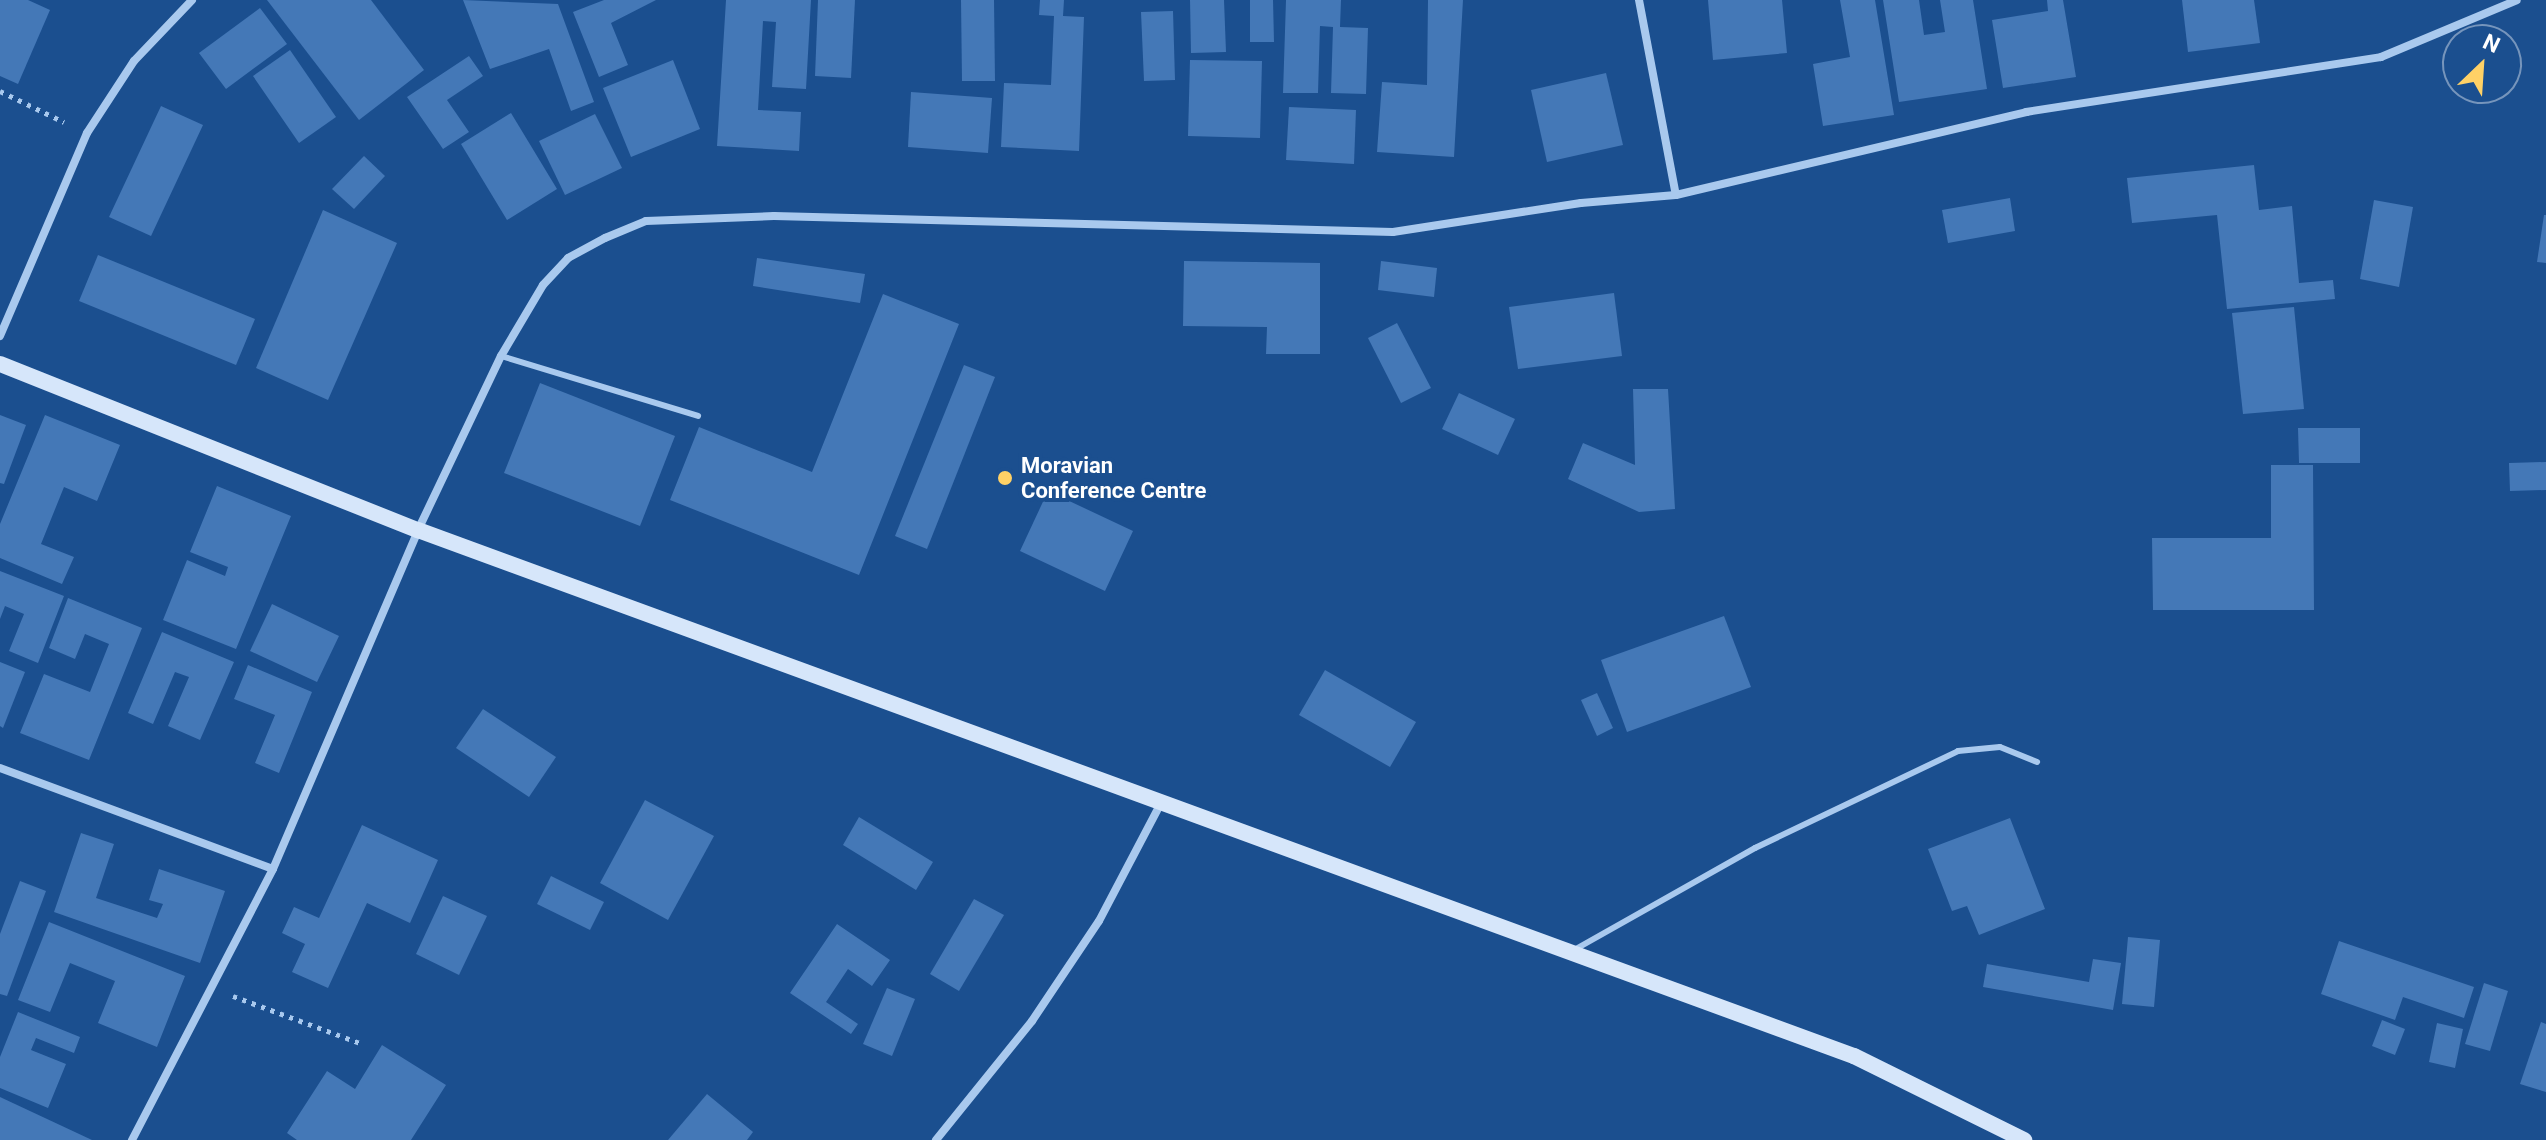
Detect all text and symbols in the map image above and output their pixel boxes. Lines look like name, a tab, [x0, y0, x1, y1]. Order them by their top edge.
north arrow	[2442, 24, 2522, 104]
text: N	[2479, 29, 2504, 58]
place label: Moravian Conference Centre	[1021, 452, 1206, 504]
marker: Moravian Conference Centre	[996, 469, 1014, 487]

